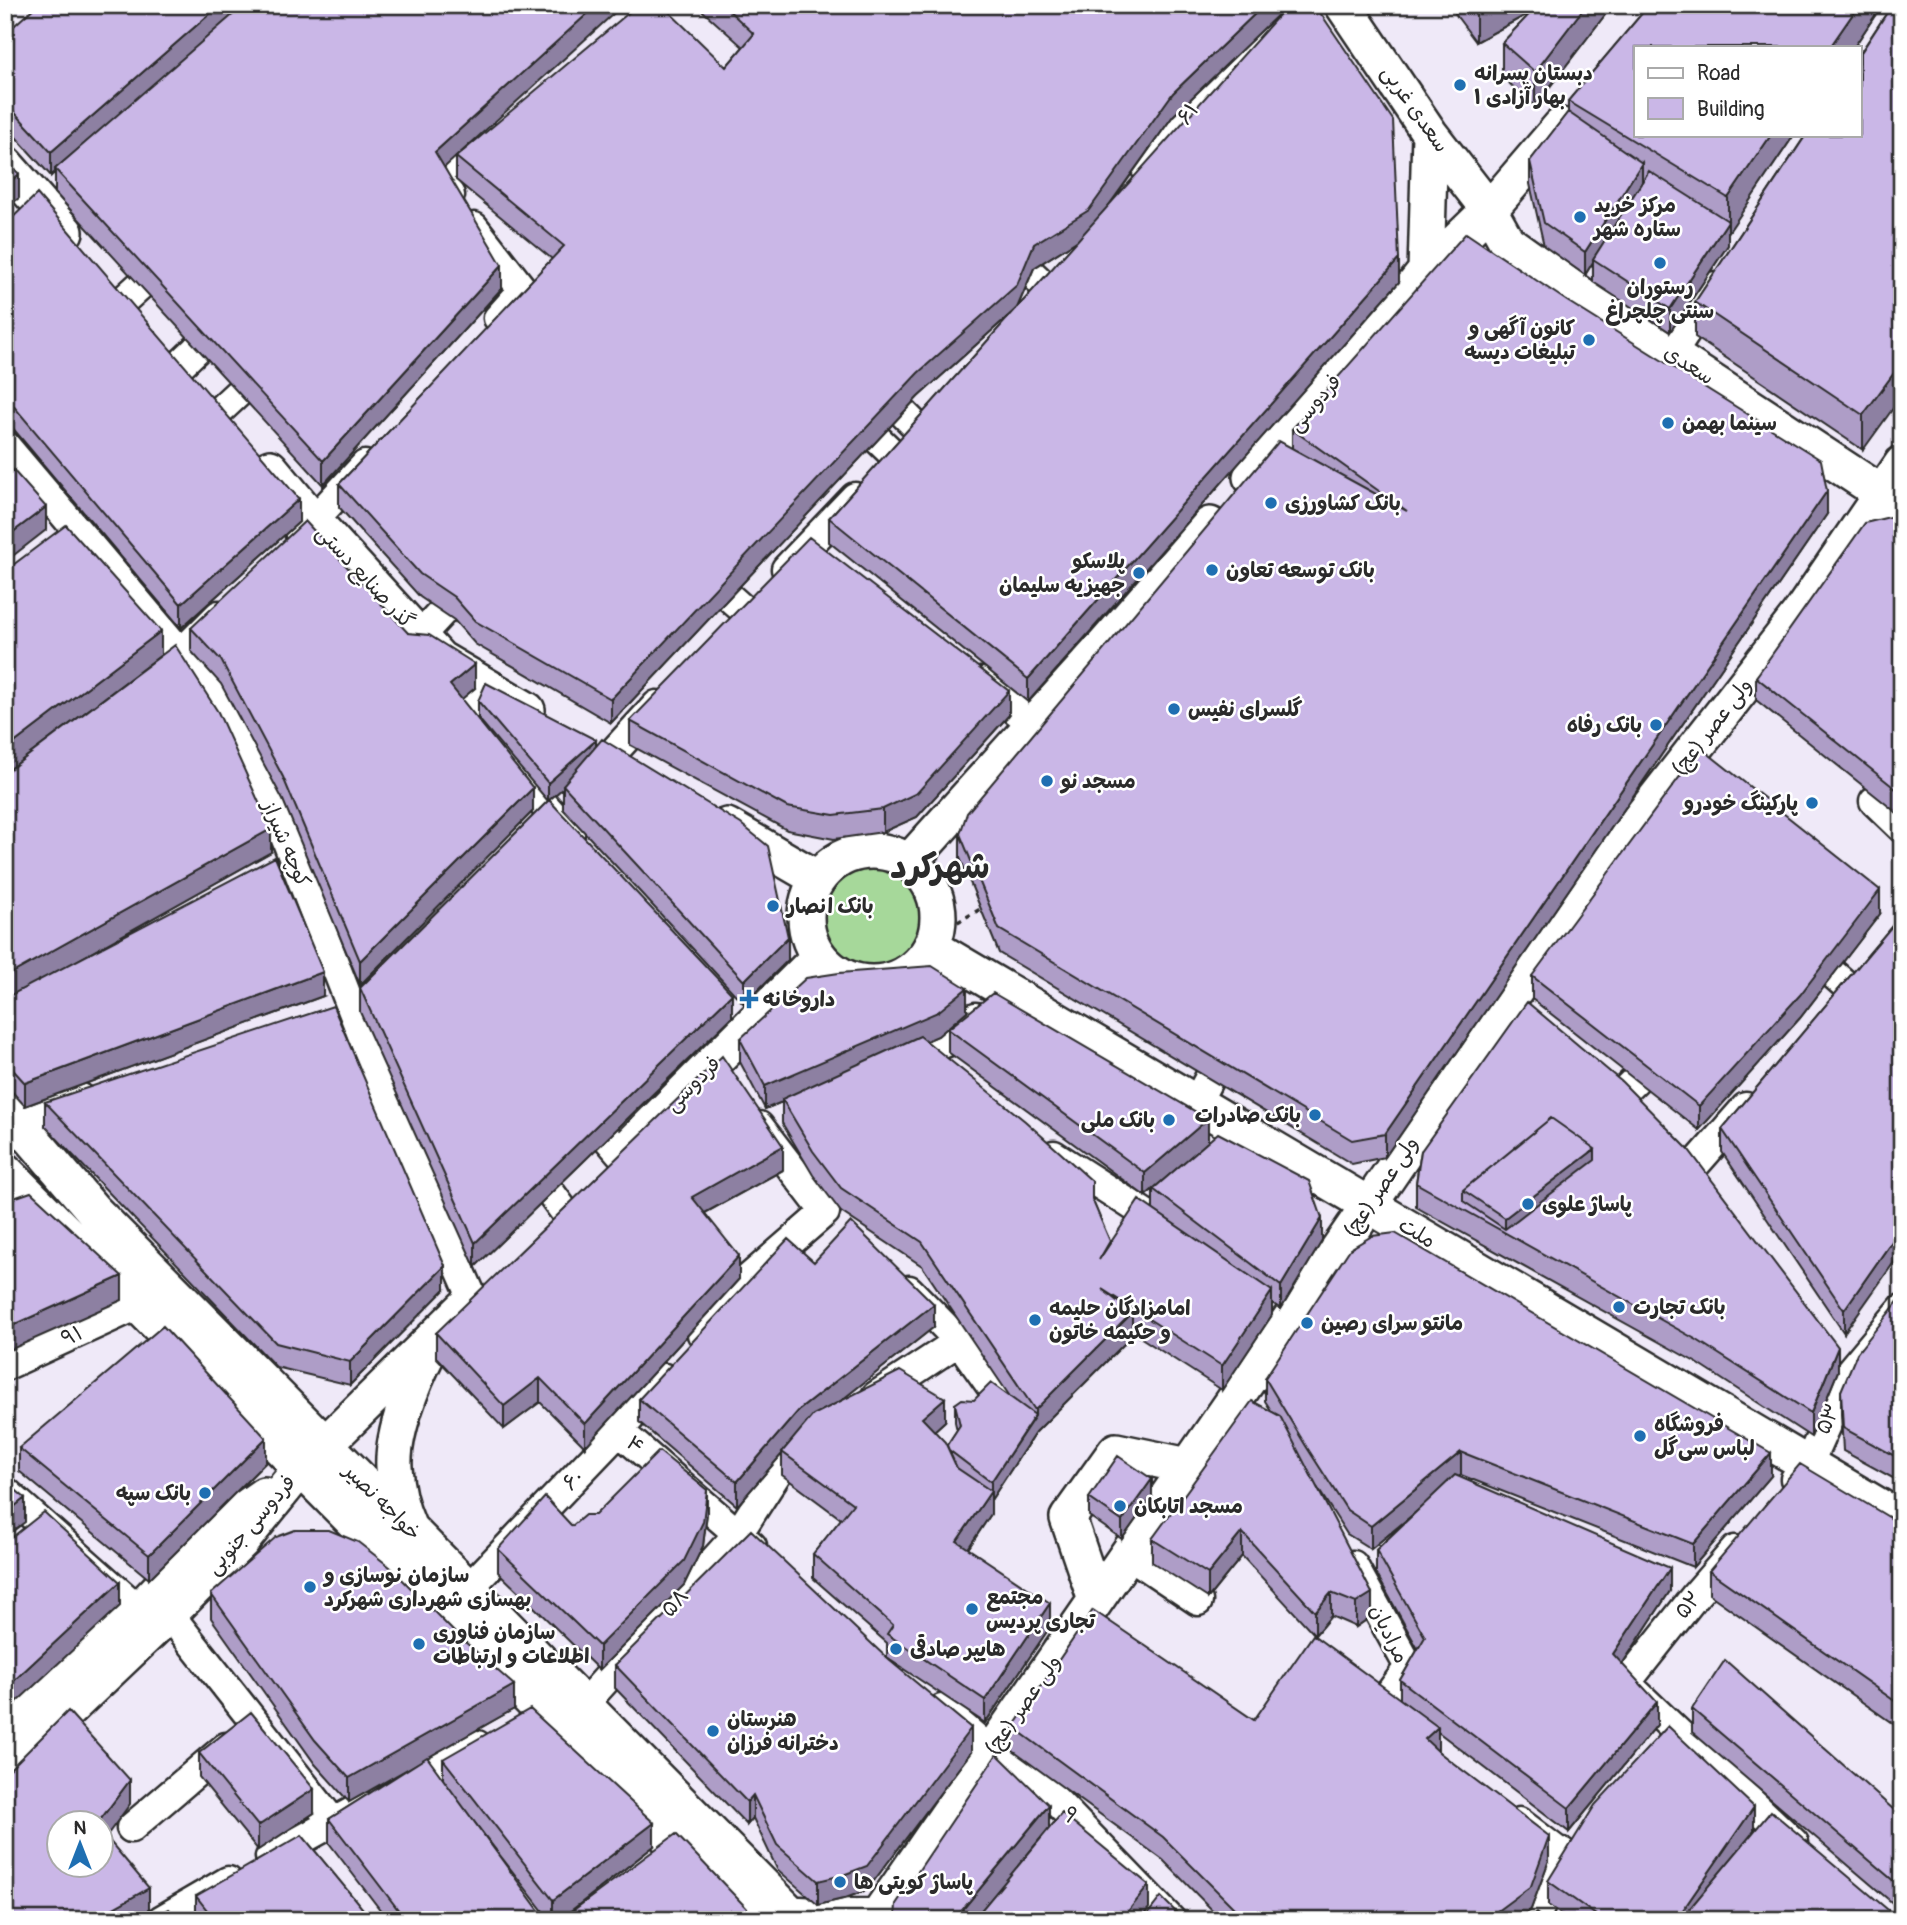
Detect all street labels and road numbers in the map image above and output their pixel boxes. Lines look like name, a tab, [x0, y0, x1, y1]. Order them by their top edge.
street label: سعدی غربی	[1375, 60, 1455, 158]
street label: ۶۱	[1171, 98, 1205, 130]
street label: سعدی	[1659, 339, 1719, 391]
street label: فردوسی	[1282, 368, 1348, 438]
street label: گذر صنایع دستی	[309, 519, 420, 635]
street label: ولی عصر (عج)	[1666, 673, 1758, 781]
street label: کوچه شیراز	[255, 795, 316, 892]
street label: فردوسی	[659, 1050, 727, 1118]
street label: ولی عصر (عج)	[1337, 1131, 1425, 1243]
street label: ملت	[1393, 1211, 1441, 1255]
street label: ۹۱	[57, 1319, 87, 1353]
street label: ۵۳	[1809, 1399, 1847, 1439]
street label: ۴	[620, 1430, 650, 1460]
street label: خواجه نصیر	[336, 1456, 427, 1547]
street label: ۶۰	[556, 1464, 590, 1496]
street label: فردوسی جنوبی	[200, 1469, 302, 1581]
street label: ۵۸	[655, 1583, 695, 1623]
street label: ۵۲	[1669, 1586, 1707, 1624]
street label: مرادیان	[1363, 1600, 1415, 1668]
street label: ولی عصر (عج)	[979, 1650, 1067, 1760]
street label: ۹	[1056, 1801, 1084, 1829]

